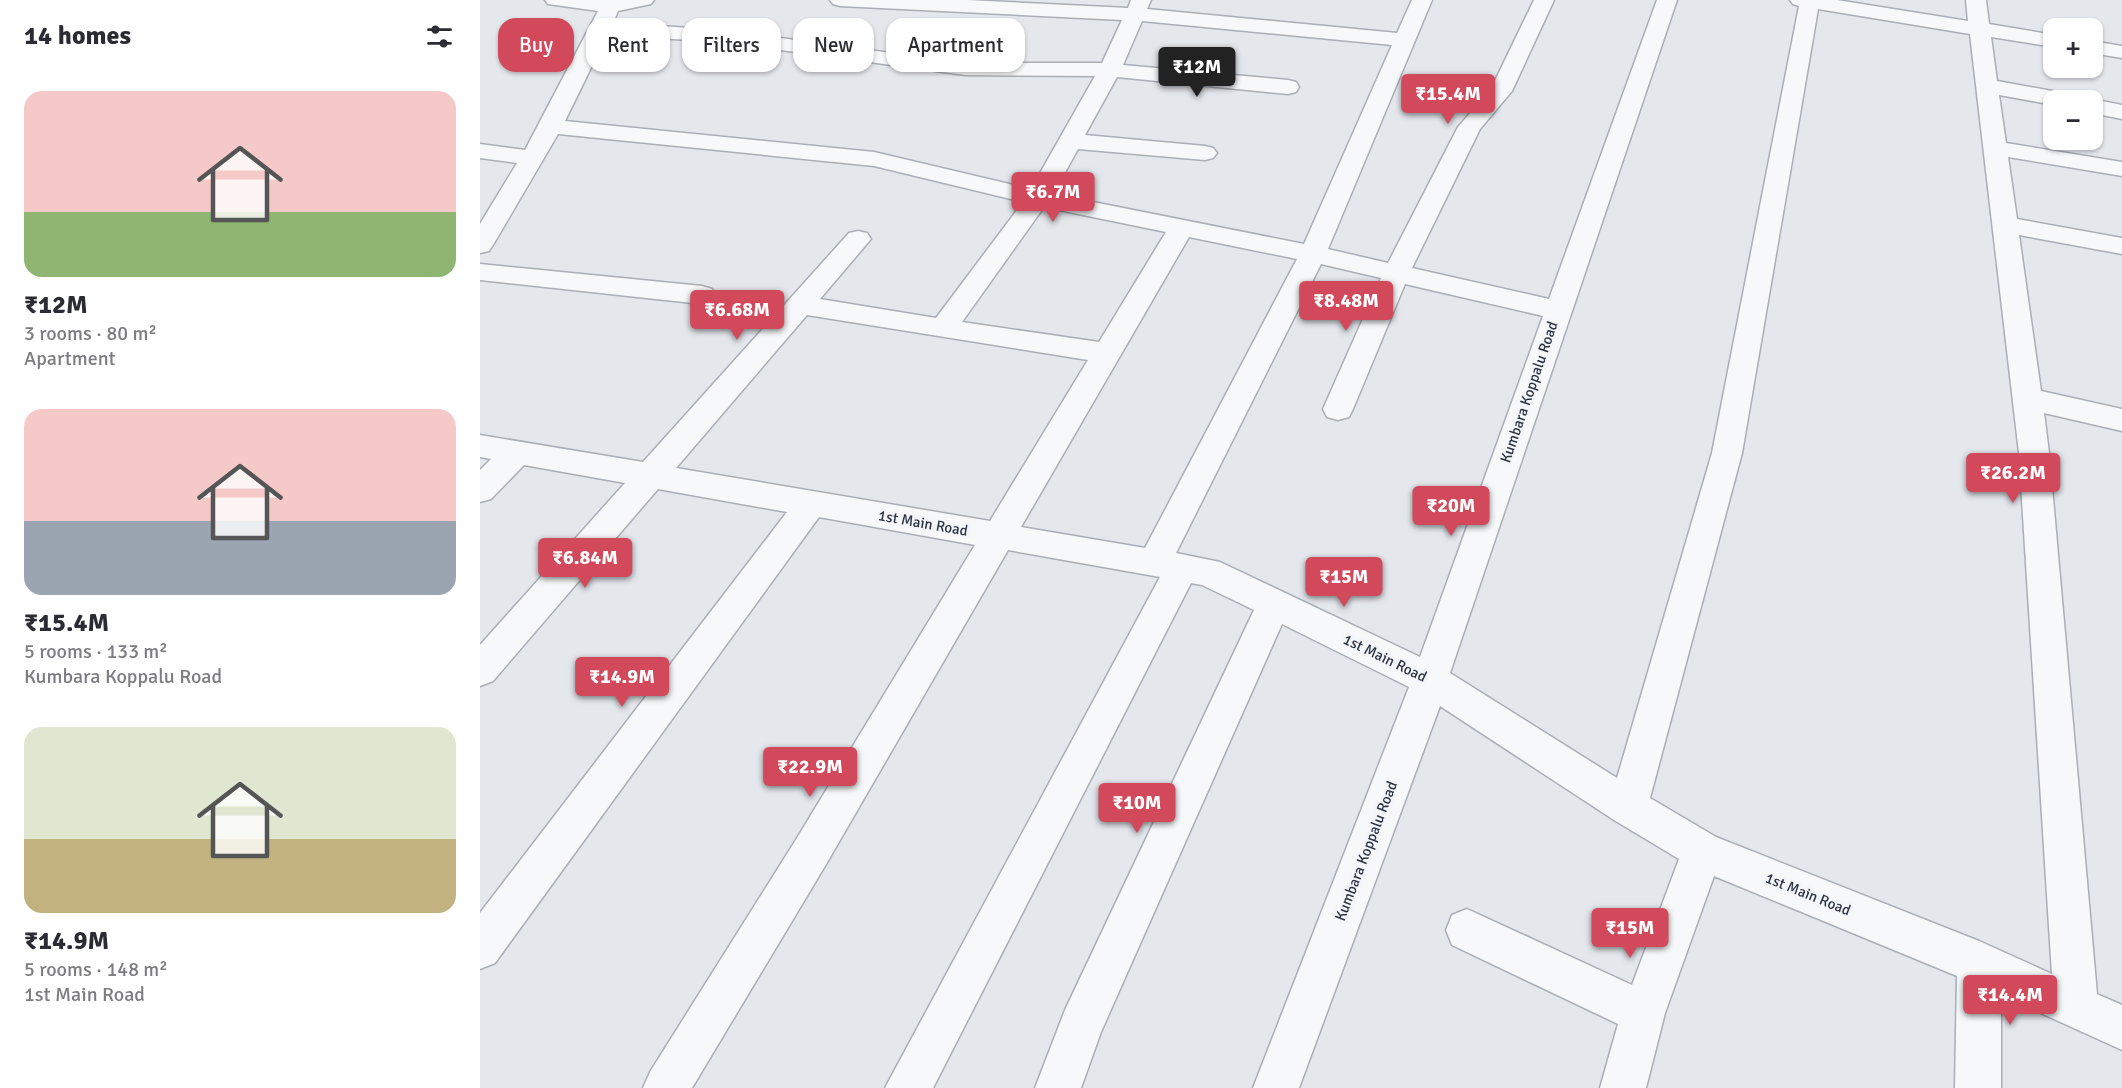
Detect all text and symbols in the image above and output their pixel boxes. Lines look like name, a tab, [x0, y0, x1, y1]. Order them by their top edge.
chip: Buy	[498, 18, 574, 72]
chip: Rent	[586, 18, 670, 72]
chip: Filters	[682, 18, 781, 72]
chip: New	[793, 18, 874, 72]
chip: Apartment	[886, 18, 1025, 72]
map controls	[2043, 18, 2103, 150]
button: +	[2043, 18, 2103, 78]
text: 14 homes	[24, 20, 131, 52]
icon: filters	[423, 20, 456, 53]
pin: ₹12M	[1161, 47, 1233, 98]
text: ₹12M	[1172, 54, 1222, 79]
pin: ₹15.4M	[1399, 74, 1497, 125]
text: ₹15.4M	[1415, 81, 1481, 106]
button: −	[2043, 90, 2103, 150]
icon: home	[186, 130, 294, 238]
pin: ₹6.7M	[1011, 172, 1095, 223]
text: ₹6.7M	[1026, 179, 1080, 204]
pin: ₹8.48M	[1297, 281, 1395, 332]
text: ₹8.48M	[1313, 288, 1379, 313]
text: ₹12M	[24, 289, 88, 321]
pin: ₹6.68M	[688, 290, 786, 341]
text: ₹6.68M	[704, 297, 770, 322]
street label: Kumbara Koppalu Road	[1496, 319, 1562, 465]
text: 3 rooms · 80 m²	[24, 321, 157, 346]
text: Apartment	[24, 346, 116, 371]
icon: home	[186, 448, 294, 556]
pin: ₹26.2M	[1964, 453, 2062, 504]
text: ₹26.2M	[1980, 460, 2046, 485]
pin: ₹20M	[1415, 486, 1487, 537]
text: ₹20M	[1426, 493, 1476, 518]
street label: 1st Main Road	[877, 506, 969, 540]
pin: ₹6.84M	[536, 538, 634, 589]
text: ₹6.84M	[552, 545, 618, 570]
pin: ₹15M	[1308, 557, 1380, 608]
text: ₹15M	[1319, 564, 1369, 589]
text: ₹15.4M	[24, 607, 109, 639]
street label: 1st Main Road	[1340, 630, 1430, 686]
text: 5 rooms · 133 m²	[24, 639, 168, 664]
pin: ₹14.9M	[573, 657, 671, 708]
text: Kumbara Koppalu Road	[24, 664, 222, 689]
text: ₹14.9M	[589, 664, 655, 689]
pin: ₹22.9M	[761, 747, 859, 798]
text: ₹22.9M	[777, 754, 843, 779]
icon: home	[186, 766, 294, 874]
street label: Kumbara Koppalu Road	[1331, 778, 1401, 924]
pin: ₹10M	[1101, 783, 1173, 834]
text: ₹10M	[1112, 790, 1162, 815]
street label: 1st Main Road	[1763, 869, 1853, 919]
pin: ₹15M	[1594, 908, 1666, 959]
text: ₹15M	[1605, 915, 1655, 940]
text: ₹14.9M	[24, 925, 109, 957]
text: 5 rooms · 148 m²	[24, 957, 168, 982]
pin: ₹14.4M	[1961, 975, 2059, 1026]
text: 1st Main Road	[24, 982, 145, 1007]
text: ₹14.4M	[1977, 982, 2043, 1007]

